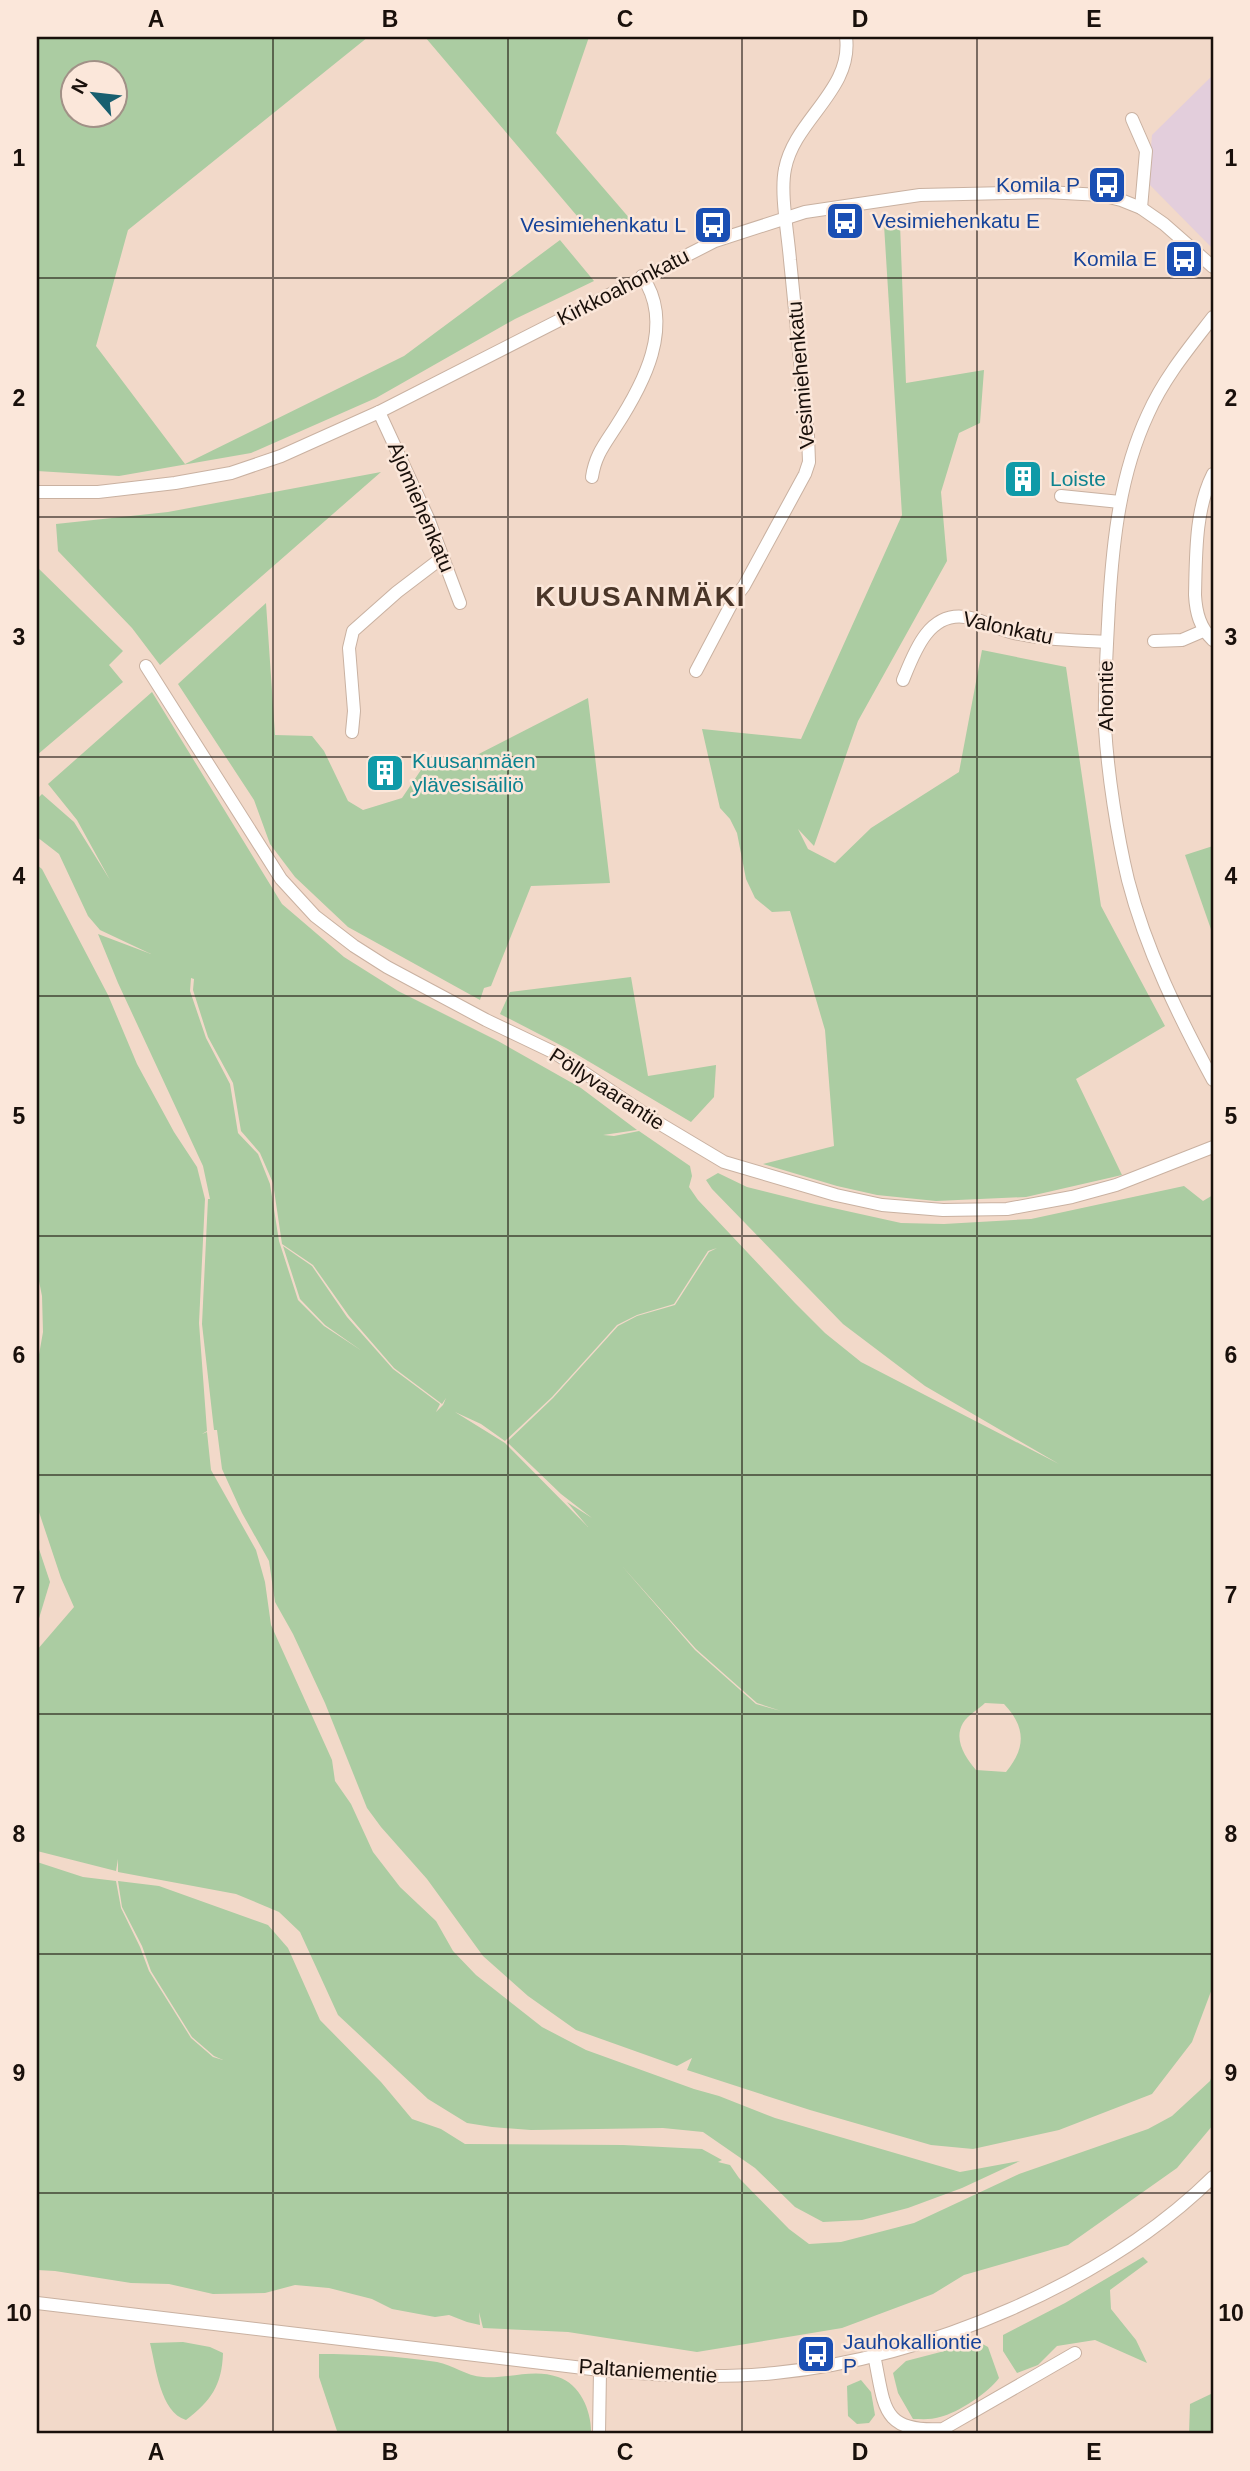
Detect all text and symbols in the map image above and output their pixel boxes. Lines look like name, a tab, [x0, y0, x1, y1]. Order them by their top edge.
text: A	[148, 6, 164, 32]
text: B	[382, 6, 398, 32]
text: C	[617, 6, 633, 32]
text: D	[852, 6, 868, 32]
text: E	[1086, 6, 1102, 32]
north arrow	[60, 60, 130, 130]
text: N	[67, 75, 92, 97]
text: 1	[13, 145, 26, 171]
text: 1	[1225, 145, 1238, 171]
bus stop icon: Komila P	[1086, 164, 1128, 206]
place label: Komila P	[996, 173, 1080, 196]
bus stop icon: Vesimiehenkatu E	[824, 200, 866, 242]
bus stop icon: Vesimiehenkatu L	[692, 204, 734, 246]
place label: Vesimiehenkatu E	[872, 209, 1040, 232]
place label: Vesimiehenkatu L	[520, 213, 686, 236]
bus stop icon: Komila E	[1163, 238, 1205, 280]
street label: Kirkkoahonkatu	[553, 243, 692, 330]
place label: Komila E	[1073, 247, 1157, 270]
street label: Vesimiehenkatu	[783, 300, 818, 450]
text: 2	[13, 385, 25, 411]
text: 2	[1225, 385, 1237, 411]
street label: Ajomiehenkatu	[384, 438, 459, 575]
building icon: Loiste	[1002, 458, 1044, 500]
place label: Loiste	[1050, 467, 1106, 490]
district label: KUUSANMÄKI	[535, 581, 747, 612]
street label: Valonkatu	[961, 607, 1055, 648]
text: 3	[13, 624, 25, 650]
text: 3	[1225, 624, 1237, 650]
street label: Ahontie	[1094, 660, 1117, 732]
place label: Kuusanmäen ylävesisäiliö	[412, 749, 536, 796]
building icon: Kuusanmäen ylävesisäiliö	[364, 752, 406, 794]
text: 4	[13, 863, 26, 889]
text: 4	[1225, 863, 1238, 889]
street label: Pöllyvaarantie	[546, 1043, 669, 1134]
text: 5	[13, 1103, 26, 1129]
text: 5	[1225, 1103, 1238, 1129]
text: 6	[13, 1342, 25, 1368]
text: 6	[1225, 1342, 1237, 1368]
text: 7	[13, 1582, 25, 1608]
text: 7	[1225, 1582, 1237, 1608]
text: 8	[13, 1821, 26, 1847]
text: 8	[1225, 1821, 1238, 1847]
text: 9	[13, 2060, 25, 2086]
text: 9	[1225, 2060, 1237, 2086]
text: 10	[6, 2300, 32, 2326]
text: 10	[1218, 2300, 1244, 2326]
place label: Jauhokalliontie P	[843, 2330, 982, 2377]
bus stop icon: Jauhokalliontie P	[795, 2333, 837, 2375]
street label: Paltaniementie	[578, 2354, 718, 2387]
text: A	[148, 2439, 164, 2465]
text: B	[382, 2439, 398, 2465]
text: C	[617, 2439, 633, 2465]
text: D	[852, 2439, 868, 2465]
text: E	[1086, 2439, 1102, 2465]

